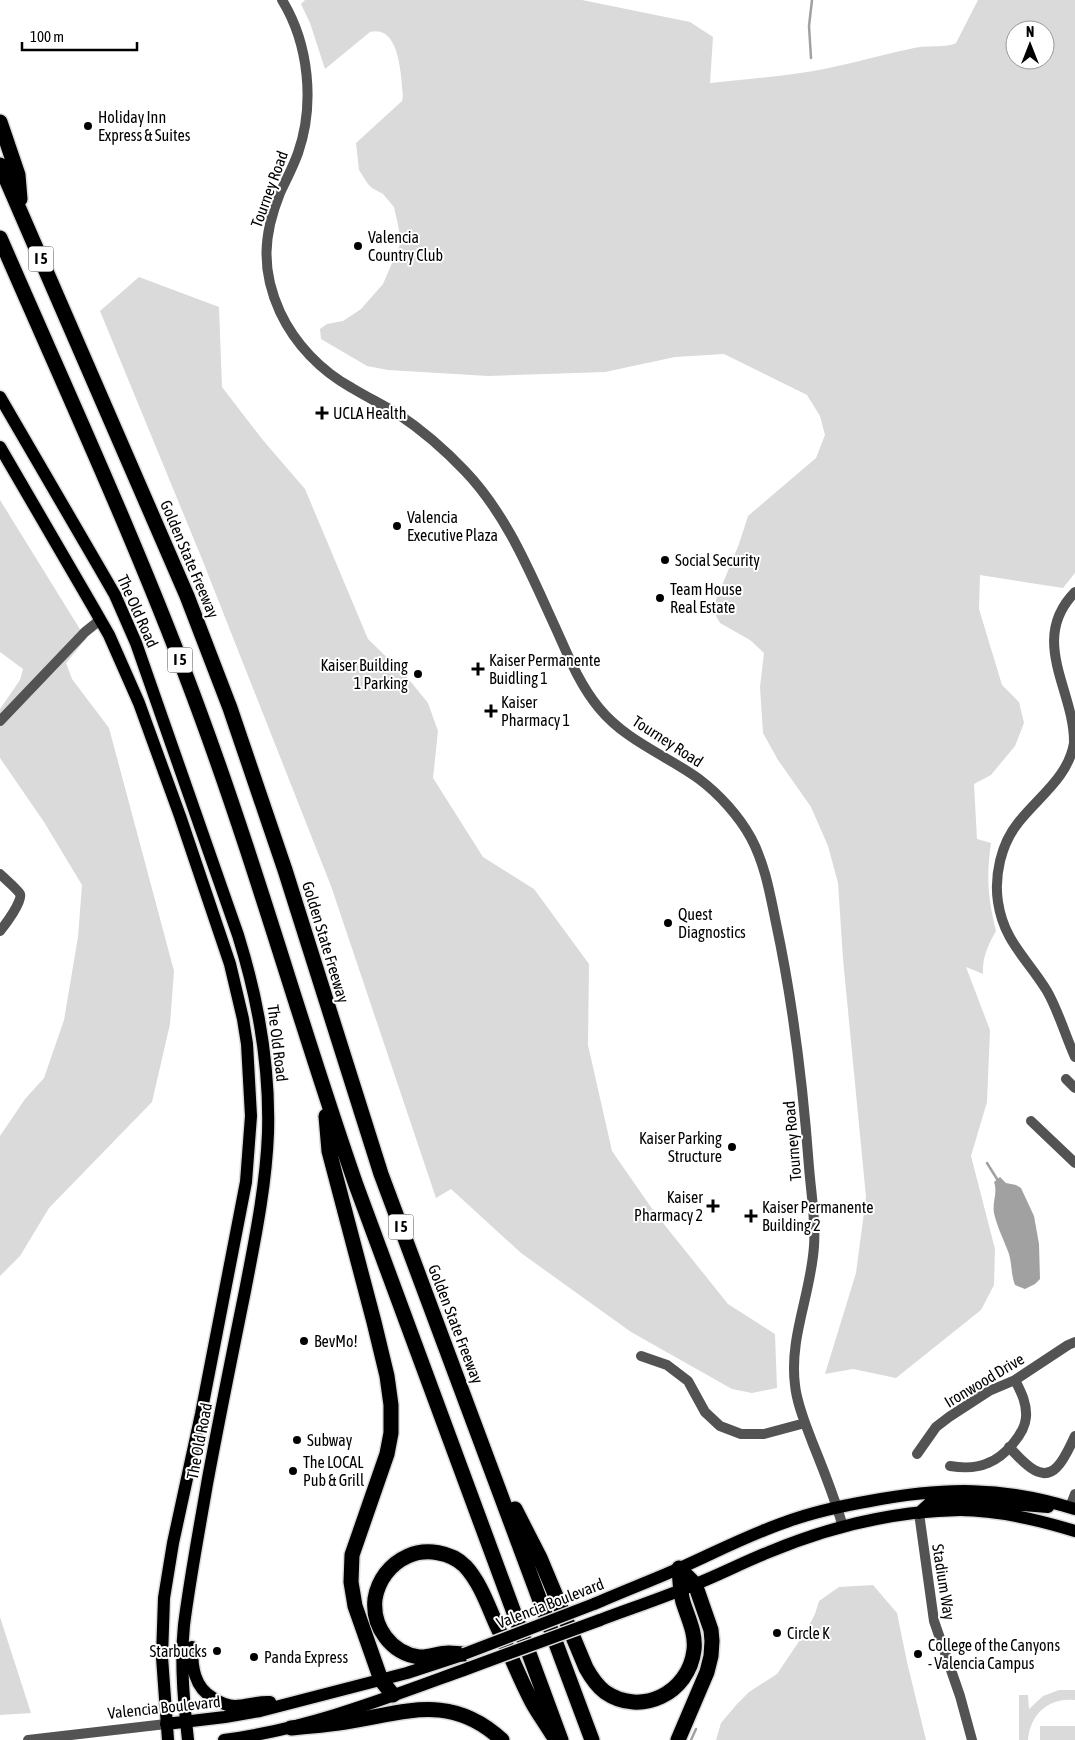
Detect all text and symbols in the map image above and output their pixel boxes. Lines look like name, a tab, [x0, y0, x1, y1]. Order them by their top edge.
scale bar	[22, 20, 138, 52]
north arrow	[1005, 20, 1055, 70]
text: N	[1026, 24, 1034, 40]
text: 100 m	[30, 28, 64, 45]
place label: Holiday Inn Express & Suites	[98, 108, 191, 145]
marker: Holiday Inn Express & Suites	[82, 120, 94, 132]
street label: Tourney Road	[247, 148, 292, 230]
place label: Valencia Country Club	[368, 228, 443, 265]
marker: Valencia Country Club	[352, 240, 364, 252]
road number: I 5	[28, 246, 54, 272]
place label: UCLA Health	[333, 404, 406, 422]
marker: UCLA Health	[315, 406, 329, 420]
street label: Golden State Freeway	[156, 497, 223, 621]
place label: Valencia Executive Plaza	[407, 508, 498, 544]
marker: Valencia Executive Plaza	[391, 520, 403, 532]
place label: Social Security	[675, 551, 760, 570]
marker: Social Security	[659, 554, 671, 566]
street label: The Old Road	[114, 572, 162, 650]
place label: Team House Real Estate	[670, 580, 742, 616]
marker: Team House Real Estate	[654, 592, 666, 604]
road number: I 5	[168, 648, 192, 672]
place label: Kaiser Permanente Buidling 1	[489, 651, 601, 688]
place label: Kaiser Building 1 Parking	[321, 656, 408, 693]
marker: Kaiser Permanente Buidling 1	[471, 662, 485, 676]
marker: Kaiser Building 1 Parking	[412, 668, 424, 680]
place label: Kaiser Pharmacy 1	[501, 693, 570, 730]
marker: Kaiser Pharmacy 1	[485, 705, 497, 717]
street label: Tourney Road	[629, 712, 707, 771]
street label: Golden State Freeway	[298, 879, 353, 1006]
place label: Quest Diagnostics	[678, 905, 746, 942]
marker: Quest Diagnostics	[662, 917, 674, 929]
street label: The Old Road	[264, 1003, 292, 1083]
street label: Tourney Road	[780, 1100, 805, 1182]
place label: Kaiser Parking Structure	[639, 1129, 722, 1165]
marker: Kaiser Parking Structure	[726, 1141, 738, 1153]
place label: Kaiser Pharmacy 2	[634, 1188, 703, 1225]
place label: Kaiser Permanente Building 2	[762, 1198, 874, 1235]
marker: Kaiser Pharmacy 2	[707, 1200, 719, 1212]
marker: Kaiser Permanente Building 2	[744, 1209, 758, 1223]
road number: I 5	[388, 1214, 414, 1240]
street label: Golden State Freeway	[424, 1262, 487, 1387]
place label: BevMo!	[314, 1332, 358, 1350]
marker: BevMo!	[298, 1335, 310, 1347]
street label: Ironwood Drive	[941, 1349, 1027, 1411]
street label: The Old Road	[183, 1401, 215, 1481]
place label: Subway	[307, 1431, 353, 1450]
marker: Subway	[291, 1434, 303, 1446]
place label: The LOCAL Pub & Grill	[303, 1453, 365, 1489]
marker: The LOCAL Pub & Grill	[287, 1465, 299, 1477]
street label: Stadium Way	[928, 1543, 959, 1622]
street label: Valencia Boulevard	[494, 1574, 606, 1632]
place label: Circle K	[787, 1624, 830, 1642]
marker: Circle K	[771, 1627, 783, 1639]
place label: College of the Canyons - Valencia Campus	[928, 1636, 1060, 1673]
place label: Starbucks	[150, 1642, 207, 1660]
marker: Starbucks	[211, 1645, 223, 1657]
place label: Panda Express	[264, 1648, 348, 1667]
marker: College of the Canyons - Valencia Campus	[912, 1648, 924, 1660]
marker: Panda Express	[248, 1651, 260, 1663]
street label: Valencia Boulevard	[107, 1692, 221, 1722]

